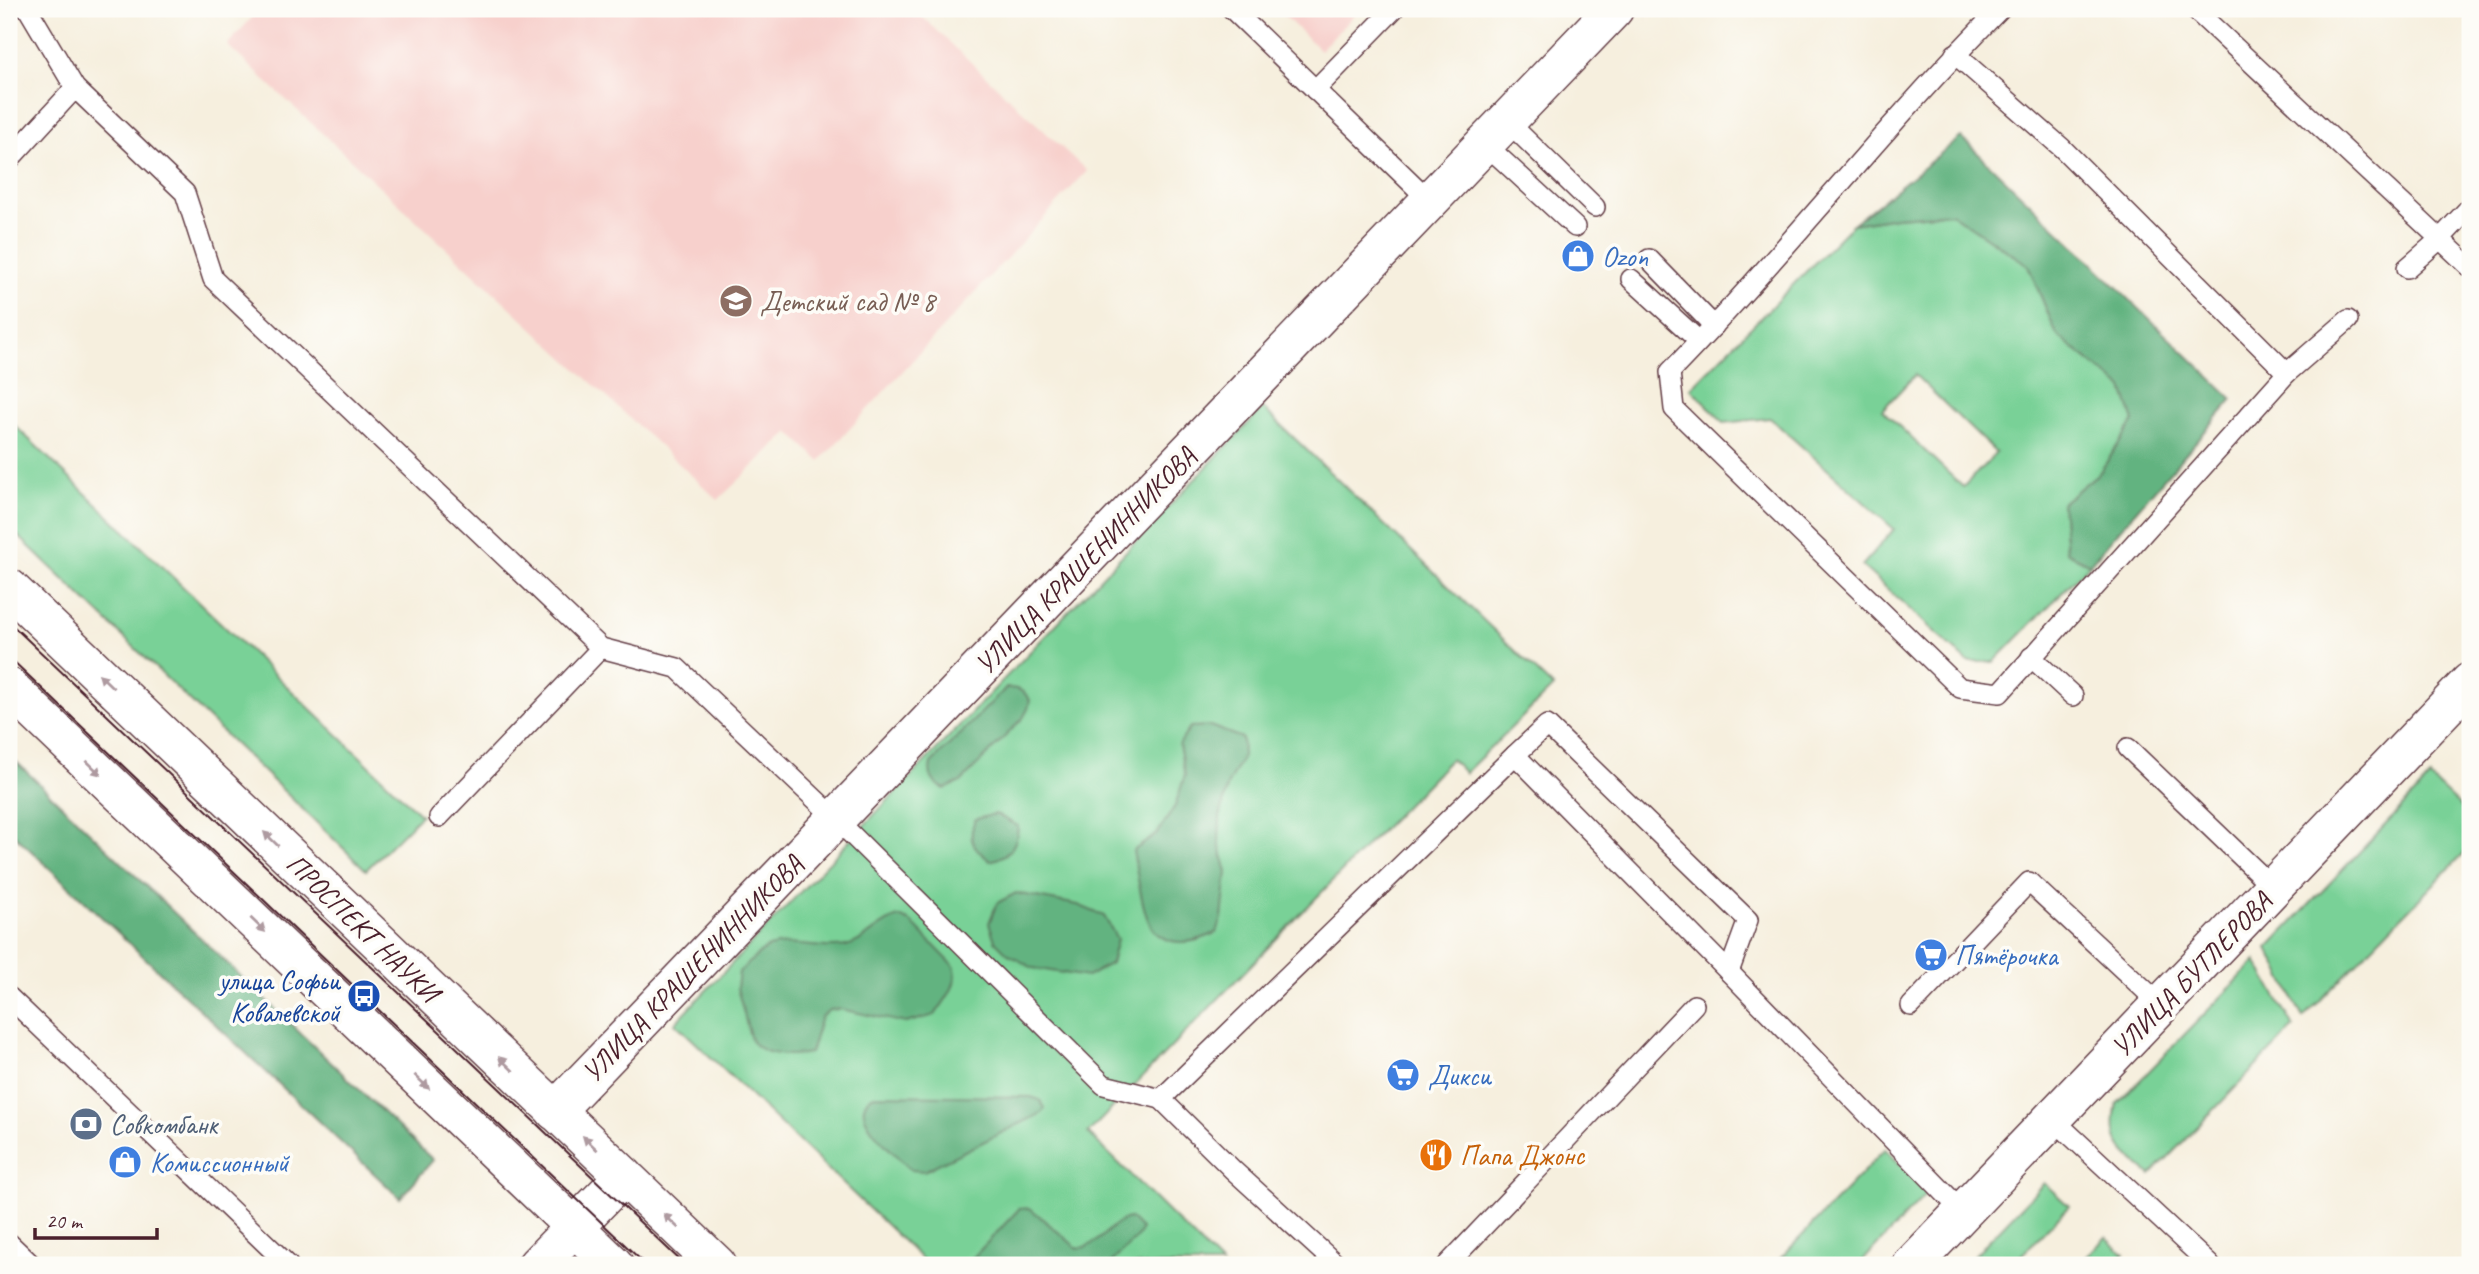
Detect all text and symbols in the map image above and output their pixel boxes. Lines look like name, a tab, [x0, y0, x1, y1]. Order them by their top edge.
shop icon: Ozon	[1559, 237, 1597, 275]
place label: Ozon	[1602, 239, 1648, 274]
school or university icon: Детский сад № 8	[717, 282, 755, 320]
place label: Детский сад № 8	[760, 284, 937, 319]
street label: УЛИЦА КРАШЕНИННИКОВА	[967, 438, 1204, 682]
one-way arrow	[98, 673, 115, 690]
one-way arrow	[85, 759, 102, 776]
one-way arrow	[263, 831, 280, 847]
street label: ПРОСПЕКТ НАУКИ	[279, 846, 450, 1012]
street label: УЛИЦА КРАШЕНИННИКОВА	[574, 846, 811, 1090]
street label: УЛИЦА БУТЛЕРОВА	[2104, 883, 2280, 1064]
one-way arrow	[249, 916, 266, 932]
supermarket icon: Пятёрочка	[1912, 936, 1950, 974]
place label: Пятёрочка	[1955, 938, 2059, 973]
place label: улица Софьи Ковалевской	[217, 963, 342, 1030]
bus stop icon: улица Софьи Ковалевской	[345, 977, 383, 1015]
one-way arrow	[498, 1056, 515, 1072]
supermarket icon: Дикси	[1384, 1056, 1422, 1094]
place label: Дикси	[1428, 1058, 1492, 1093]
one-way arrow	[414, 1073, 431, 1090]
bank icon: Совкомбанк	[67, 1105, 105, 1143]
place label: Совкомбанк	[110, 1107, 219, 1142]
one-way arrow	[582, 1136, 599, 1152]
restaurant icon: Папа Джонс	[1417, 1136, 1455, 1174]
place label: Папа Джонс	[1460, 1138, 1586, 1173]
shop icon: Комиссионный	[106, 1143, 144, 1181]
place label: Комиссионный	[150, 1145, 290, 1180]
scale bar	[35, 1197, 158, 1241]
text: 20 m	[46, 1208, 84, 1234]
one-way arrow	[662, 1212, 679, 1229]

